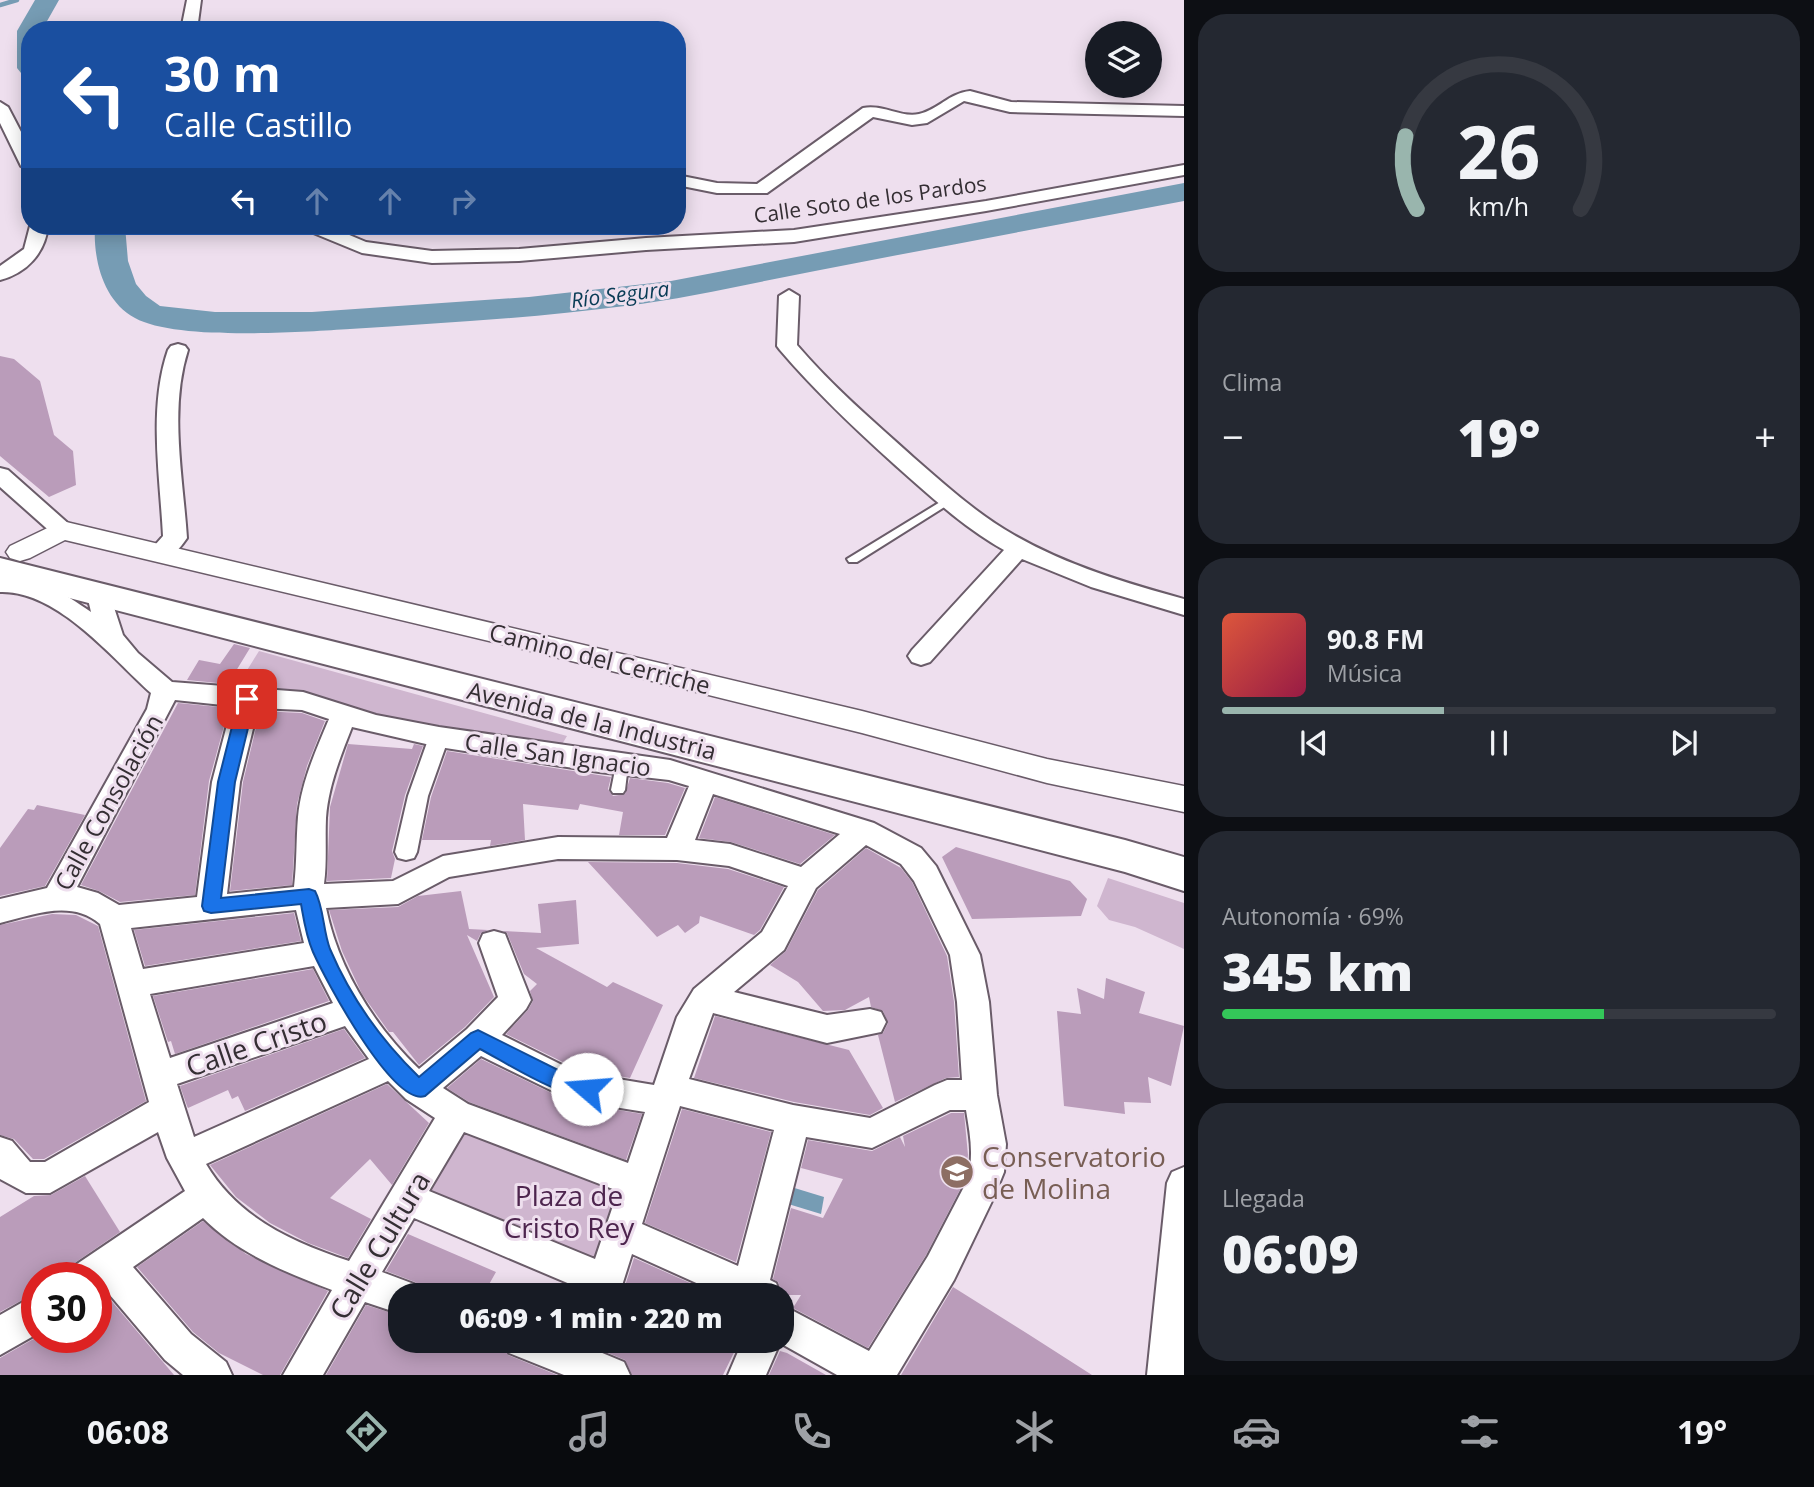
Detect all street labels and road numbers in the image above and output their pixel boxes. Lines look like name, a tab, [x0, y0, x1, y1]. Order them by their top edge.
street label: Calle Soto de los Pardos	[752, 169, 988, 229]
street label: Camino del Cerriche	[486, 615, 714, 701]
street label: Avenida de la Industria	[464, 673, 720, 767]
street label: Calle Consolación	[46, 708, 170, 896]
street label: Calle San Ignacio	[463, 725, 653, 783]
street label: Calle Cristo	[180, 1001, 332, 1085]
street label: Calle Cultura	[320, 1164, 438, 1326]

